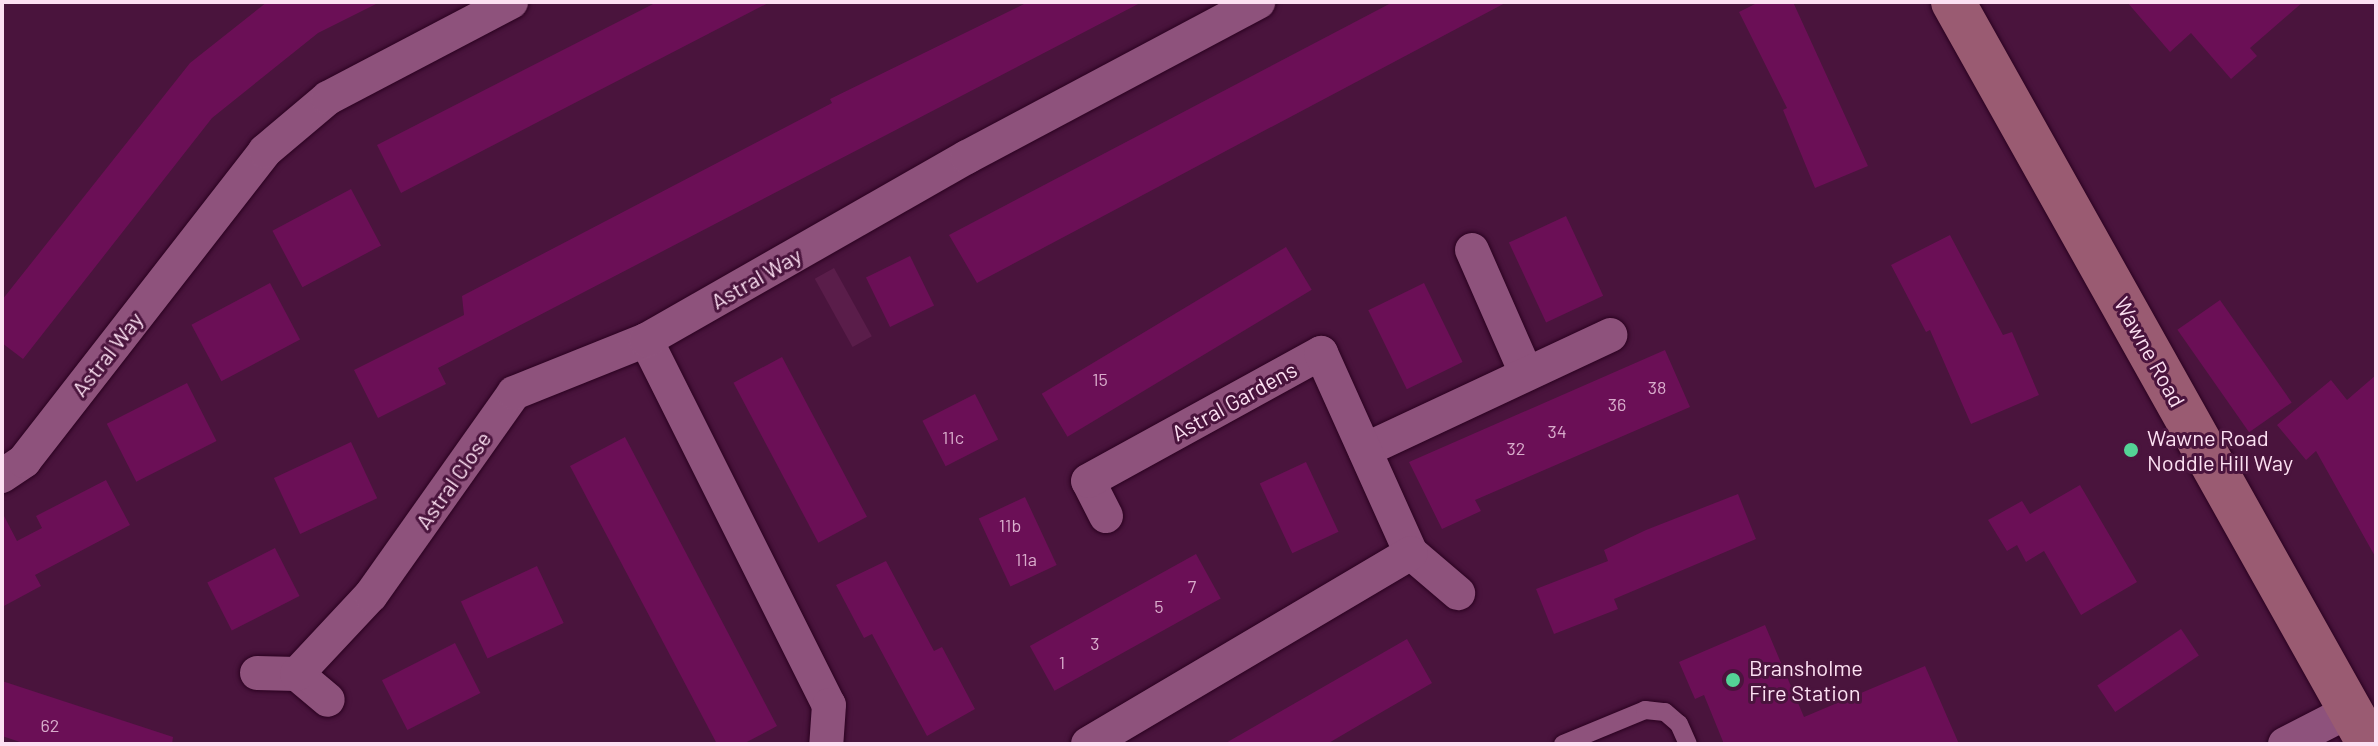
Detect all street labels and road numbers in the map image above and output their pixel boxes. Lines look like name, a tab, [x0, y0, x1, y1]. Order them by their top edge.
street label: Astral Way	[706, 242, 806, 314]
street label: Wawne Road	[2109, 292, 2191, 412]
street label: Astral Way	[66, 306, 148, 402]
street label: Astral Gardens	[1167, 356, 1301, 446]
street label: Astral Close	[410, 426, 496, 534]

